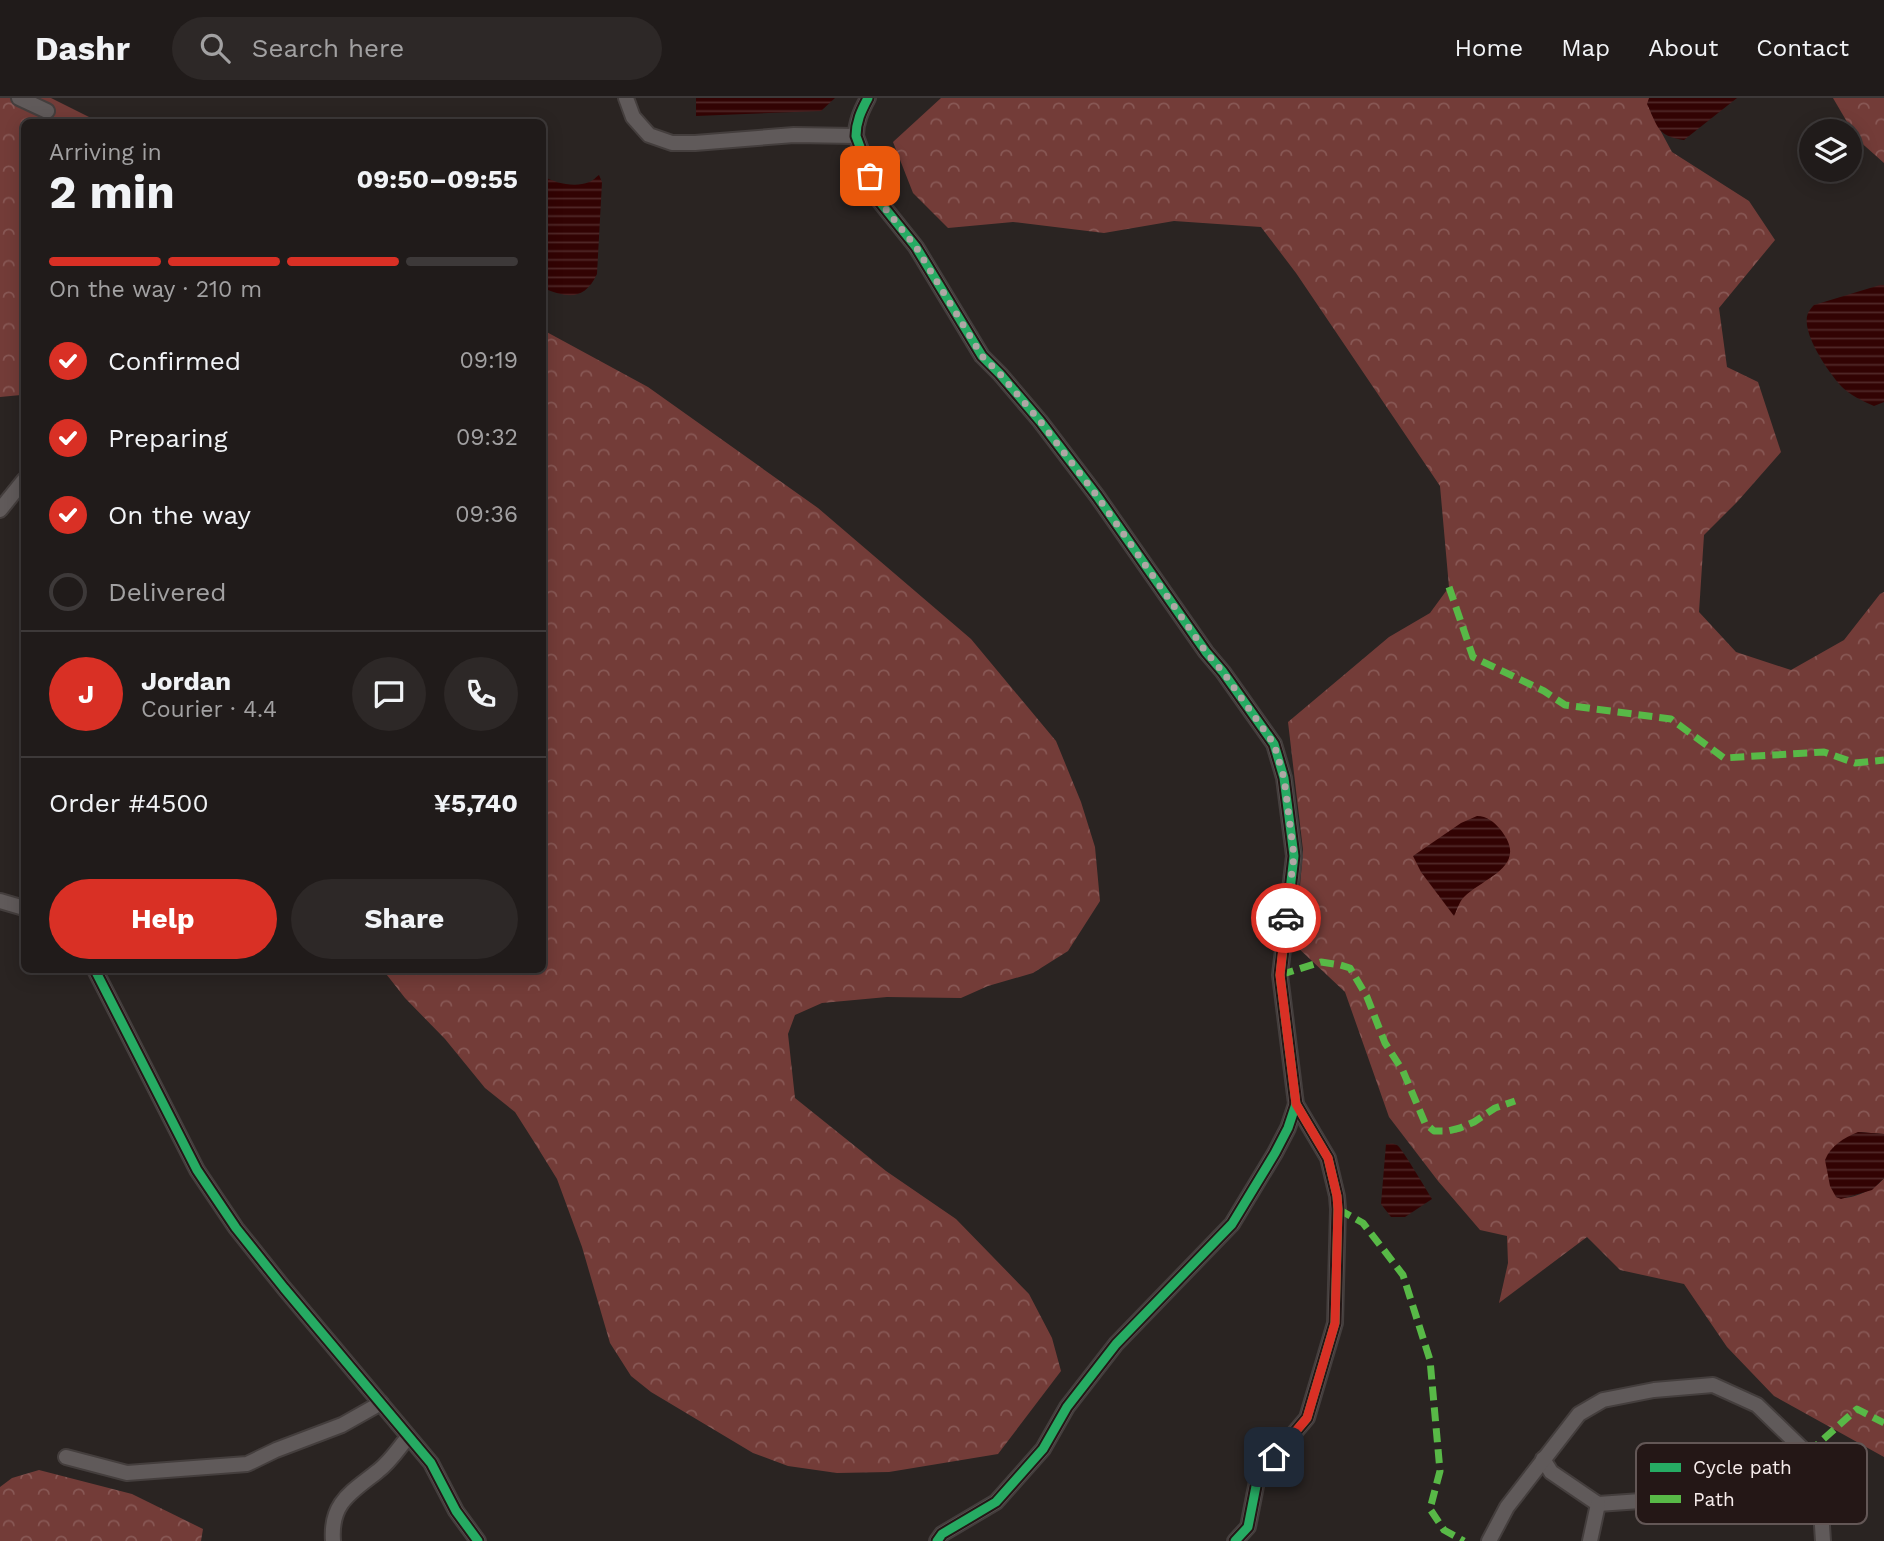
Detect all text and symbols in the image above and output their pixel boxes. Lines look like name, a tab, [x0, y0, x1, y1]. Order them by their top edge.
search box	[172, 17, 662, 80]
text: Dashr	[35, 29, 130, 68]
icon: search	[196, 29, 234, 67]
text: Search here	[252, 33, 404, 63]
text: Home	[1455, 34, 1523, 62]
text: Map	[1561, 34, 1610, 62]
text: About	[1648, 34, 1718, 62]
text: Contact	[1756, 34, 1849, 62]
map controls	[1799, 119, 1862, 182]
button: layers	[1799, 119, 1862, 182]
text: Arriving in	[49, 139, 162, 166]
pin	[840, 146, 900, 206]
icon: bag	[851, 157, 889, 195]
text: 09:50–09:55	[357, 164, 518, 194]
text: 2 min	[49, 165, 175, 219]
text: On the way · 210 m	[49, 276, 262, 303]
icon: check	[49, 342, 87, 380]
text: Confirmed	[108, 346, 241, 376]
text: 09:19	[460, 347, 518, 374]
icon: check	[49, 419, 87, 457]
text: Preparing	[108, 423, 228, 453]
text: 09:32	[456, 424, 518, 451]
icon: check	[49, 496, 87, 534]
text: On the way	[108, 500, 251, 530]
text: 09:36	[455, 501, 518, 528]
text: Delivered	[108, 577, 227, 607]
button: chat	[352, 657, 426, 731]
button: phone	[444, 657, 518, 731]
text: Jordan	[141, 666, 231, 696]
text: J	[78, 679, 94, 709]
text: Courier · 4.4	[141, 696, 277, 723]
text: Order #4500	[49, 788, 209, 818]
text: ¥5,740	[434, 788, 518, 818]
button: Help	[49, 879, 277, 959]
button: Share	[291, 879, 518, 959]
courier	[1251, 883, 1321, 953]
icon: car	[1267, 899, 1305, 937]
pin	[1244, 1427, 1304, 1487]
icon: home	[1255, 1438, 1293, 1476]
legend	[1636, 1443, 1867, 1524]
text: Cycle path	[1693, 1456, 1792, 1479]
text: Path	[1693, 1488, 1735, 1511]

